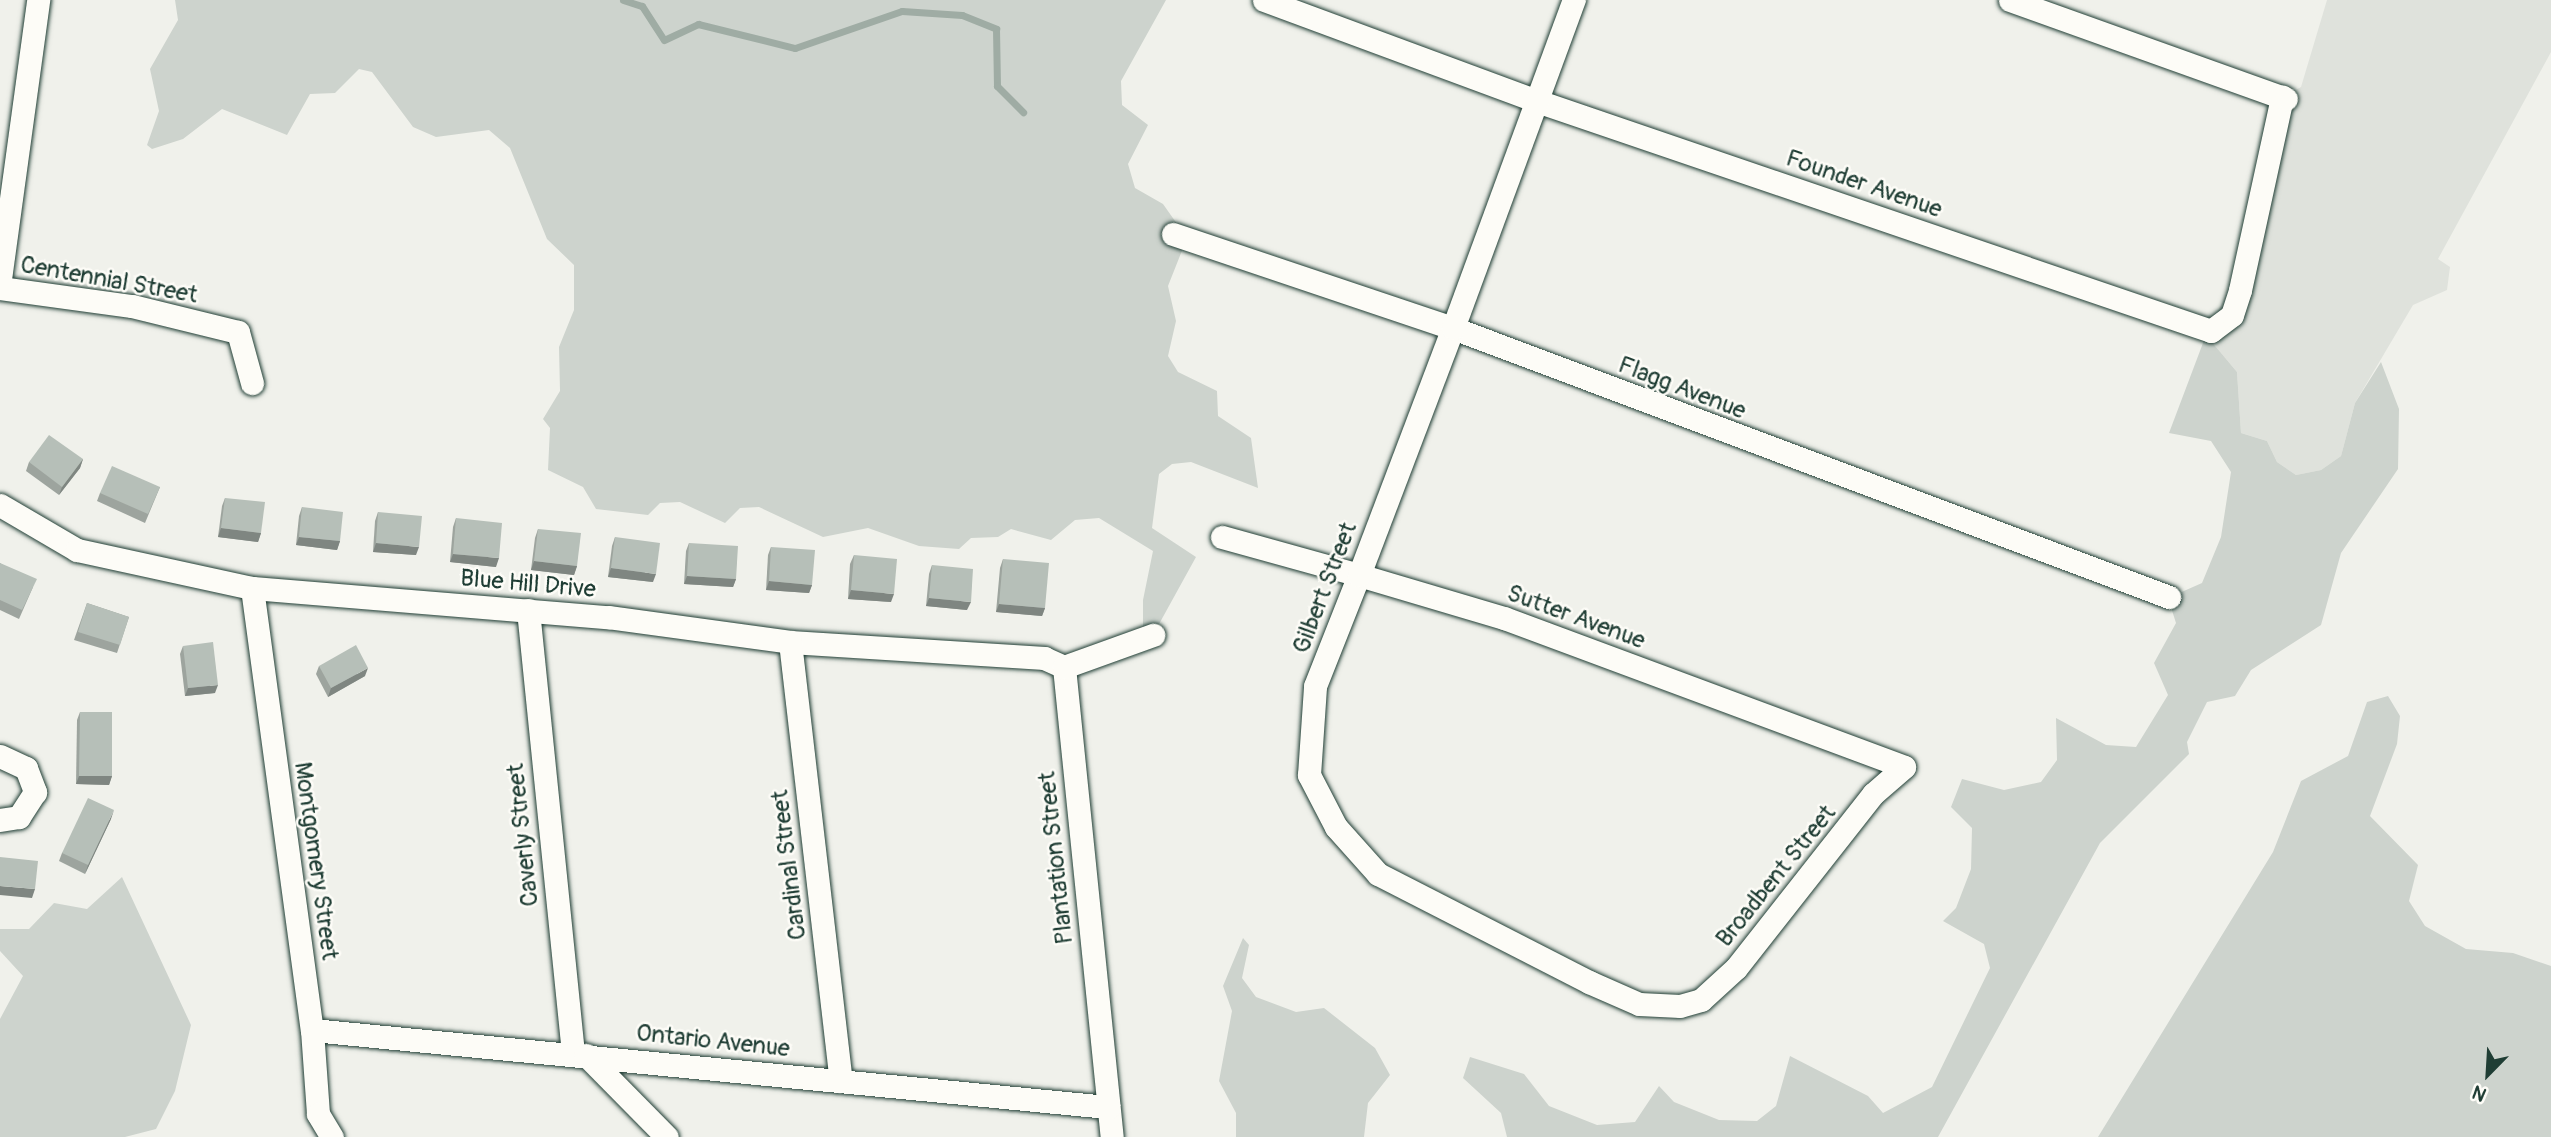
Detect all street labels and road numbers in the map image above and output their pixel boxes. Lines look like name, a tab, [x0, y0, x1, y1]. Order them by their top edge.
street label: Founder Avenue	[1782, 144, 1946, 224]
street label: Centennial Street	[18, 250, 200, 310]
street label: Flagg Avenue	[1614, 350, 1750, 426]
street label: Gilbert Street	[1287, 518, 1363, 658]
street label: Blue Hill Drive	[459, 564, 597, 604]
street label: Sutter Avenue	[1503, 579, 1649, 655]
street label: Montgomery Street	[288, 760, 344, 962]
street label: Caverly Street	[501, 762, 545, 908]
street label: Plantation Street	[1033, 770, 1079, 946]
street label: Cardinal Street	[766, 789, 812, 941]
street label: Broadbent Street	[1710, 799, 1842, 953]
street label: Ontario Avenue	[635, 1019, 791, 1063]

